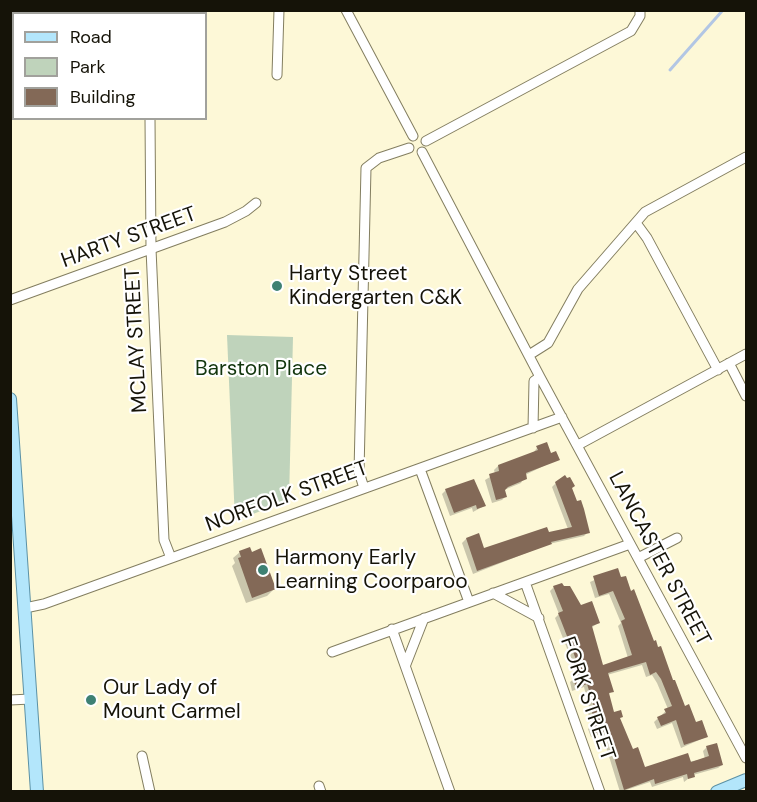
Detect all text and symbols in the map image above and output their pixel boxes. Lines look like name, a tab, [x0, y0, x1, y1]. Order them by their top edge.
legend	[12, 12, 207, 120]
text: Road	[70, 25, 112, 49]
text: Park	[70, 55, 106, 79]
text: Building	[70, 85, 135, 109]
street label: HARTY STREET	[58, 202, 200, 274]
place label: Harty Street Kindergarten C&K	[289, 261, 462, 311]
street label: MCLAY STREET	[121, 267, 153, 413]
marker: Harty Street Kindergarten C&K	[270, 279, 284, 293]
park label: Barston Place	[195, 356, 327, 382]
street label: NORFOLK STREET	[202, 456, 372, 538]
street label: LANCASTER STREET	[603, 468, 715, 650]
place label: Harmony Early Learning Coorparoo	[275, 545, 468, 595]
marker: Harmony Early Learning Coorparoo	[256, 563, 270, 577]
street label: FORK STREET	[554, 634, 620, 764]
place label: Our Lady of Mount Carmel	[103, 675, 241, 725]
marker: Our Lady of Mount Carmel	[84, 693, 98, 707]

